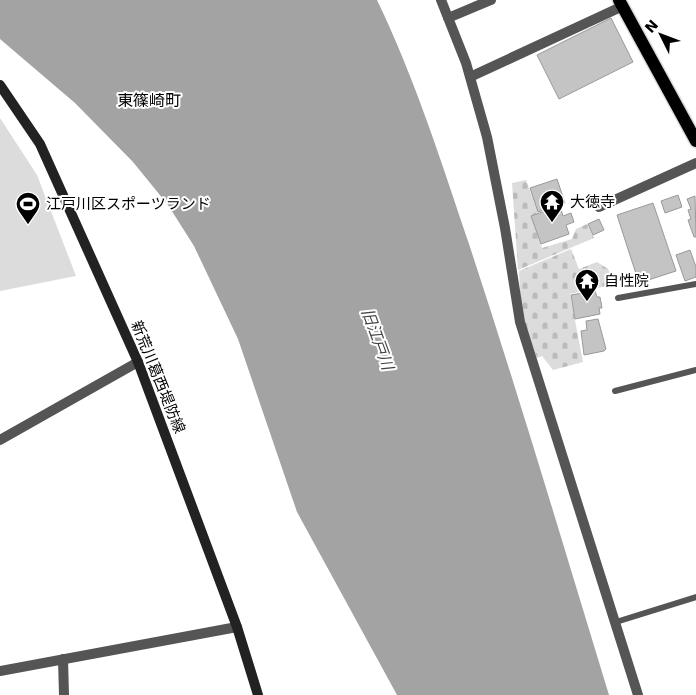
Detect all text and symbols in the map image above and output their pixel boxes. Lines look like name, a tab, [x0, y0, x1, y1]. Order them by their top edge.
north arrow	[636, 10, 686, 60]
text: N	[641, 17, 661, 36]
district label: 東篠崎町	[117, 91, 181, 110]
temple icon: 大徳寺	[539, 189, 565, 223]
sports icon: 江戸川区スポーツランド	[15, 191, 41, 225]
place label: 大徳寺	[570, 193, 615, 211]
place label: 江戸川区スポーツランド	[46, 195, 211, 213]
temple icon: 自性院	[574, 268, 600, 302]
place label: 自性院	[604, 272, 649, 290]
water label: 旧江戸川	[358, 306, 398, 374]
street label: 新荒川葛西堤防線	[127, 318, 189, 436]

